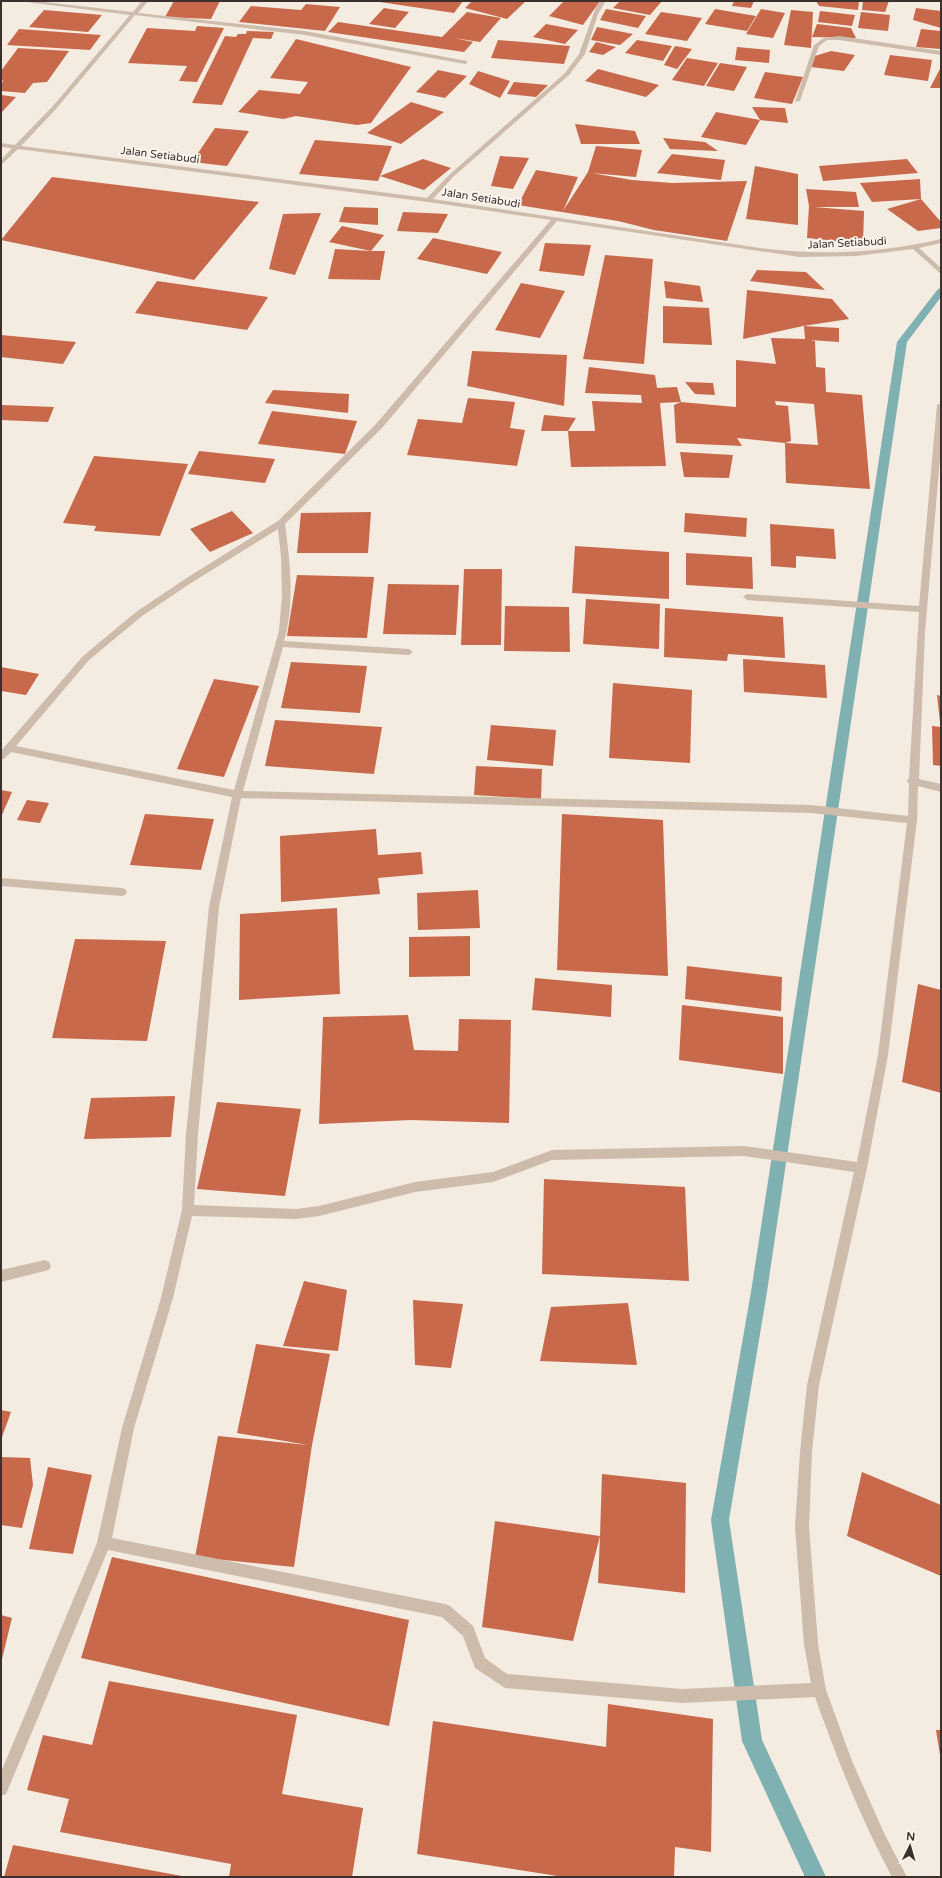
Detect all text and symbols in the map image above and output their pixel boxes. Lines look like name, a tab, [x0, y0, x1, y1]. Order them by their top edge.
street label: Jalan Setiabudi	[120, 144, 200, 166]
street label: Jalan Setiabudi	[441, 185, 521, 211]
street label: Jalan Setiabudi	[807, 234, 887, 252]
north arrow	[890, 1826, 930, 1866]
text: N	[906, 1830, 916, 1843]

